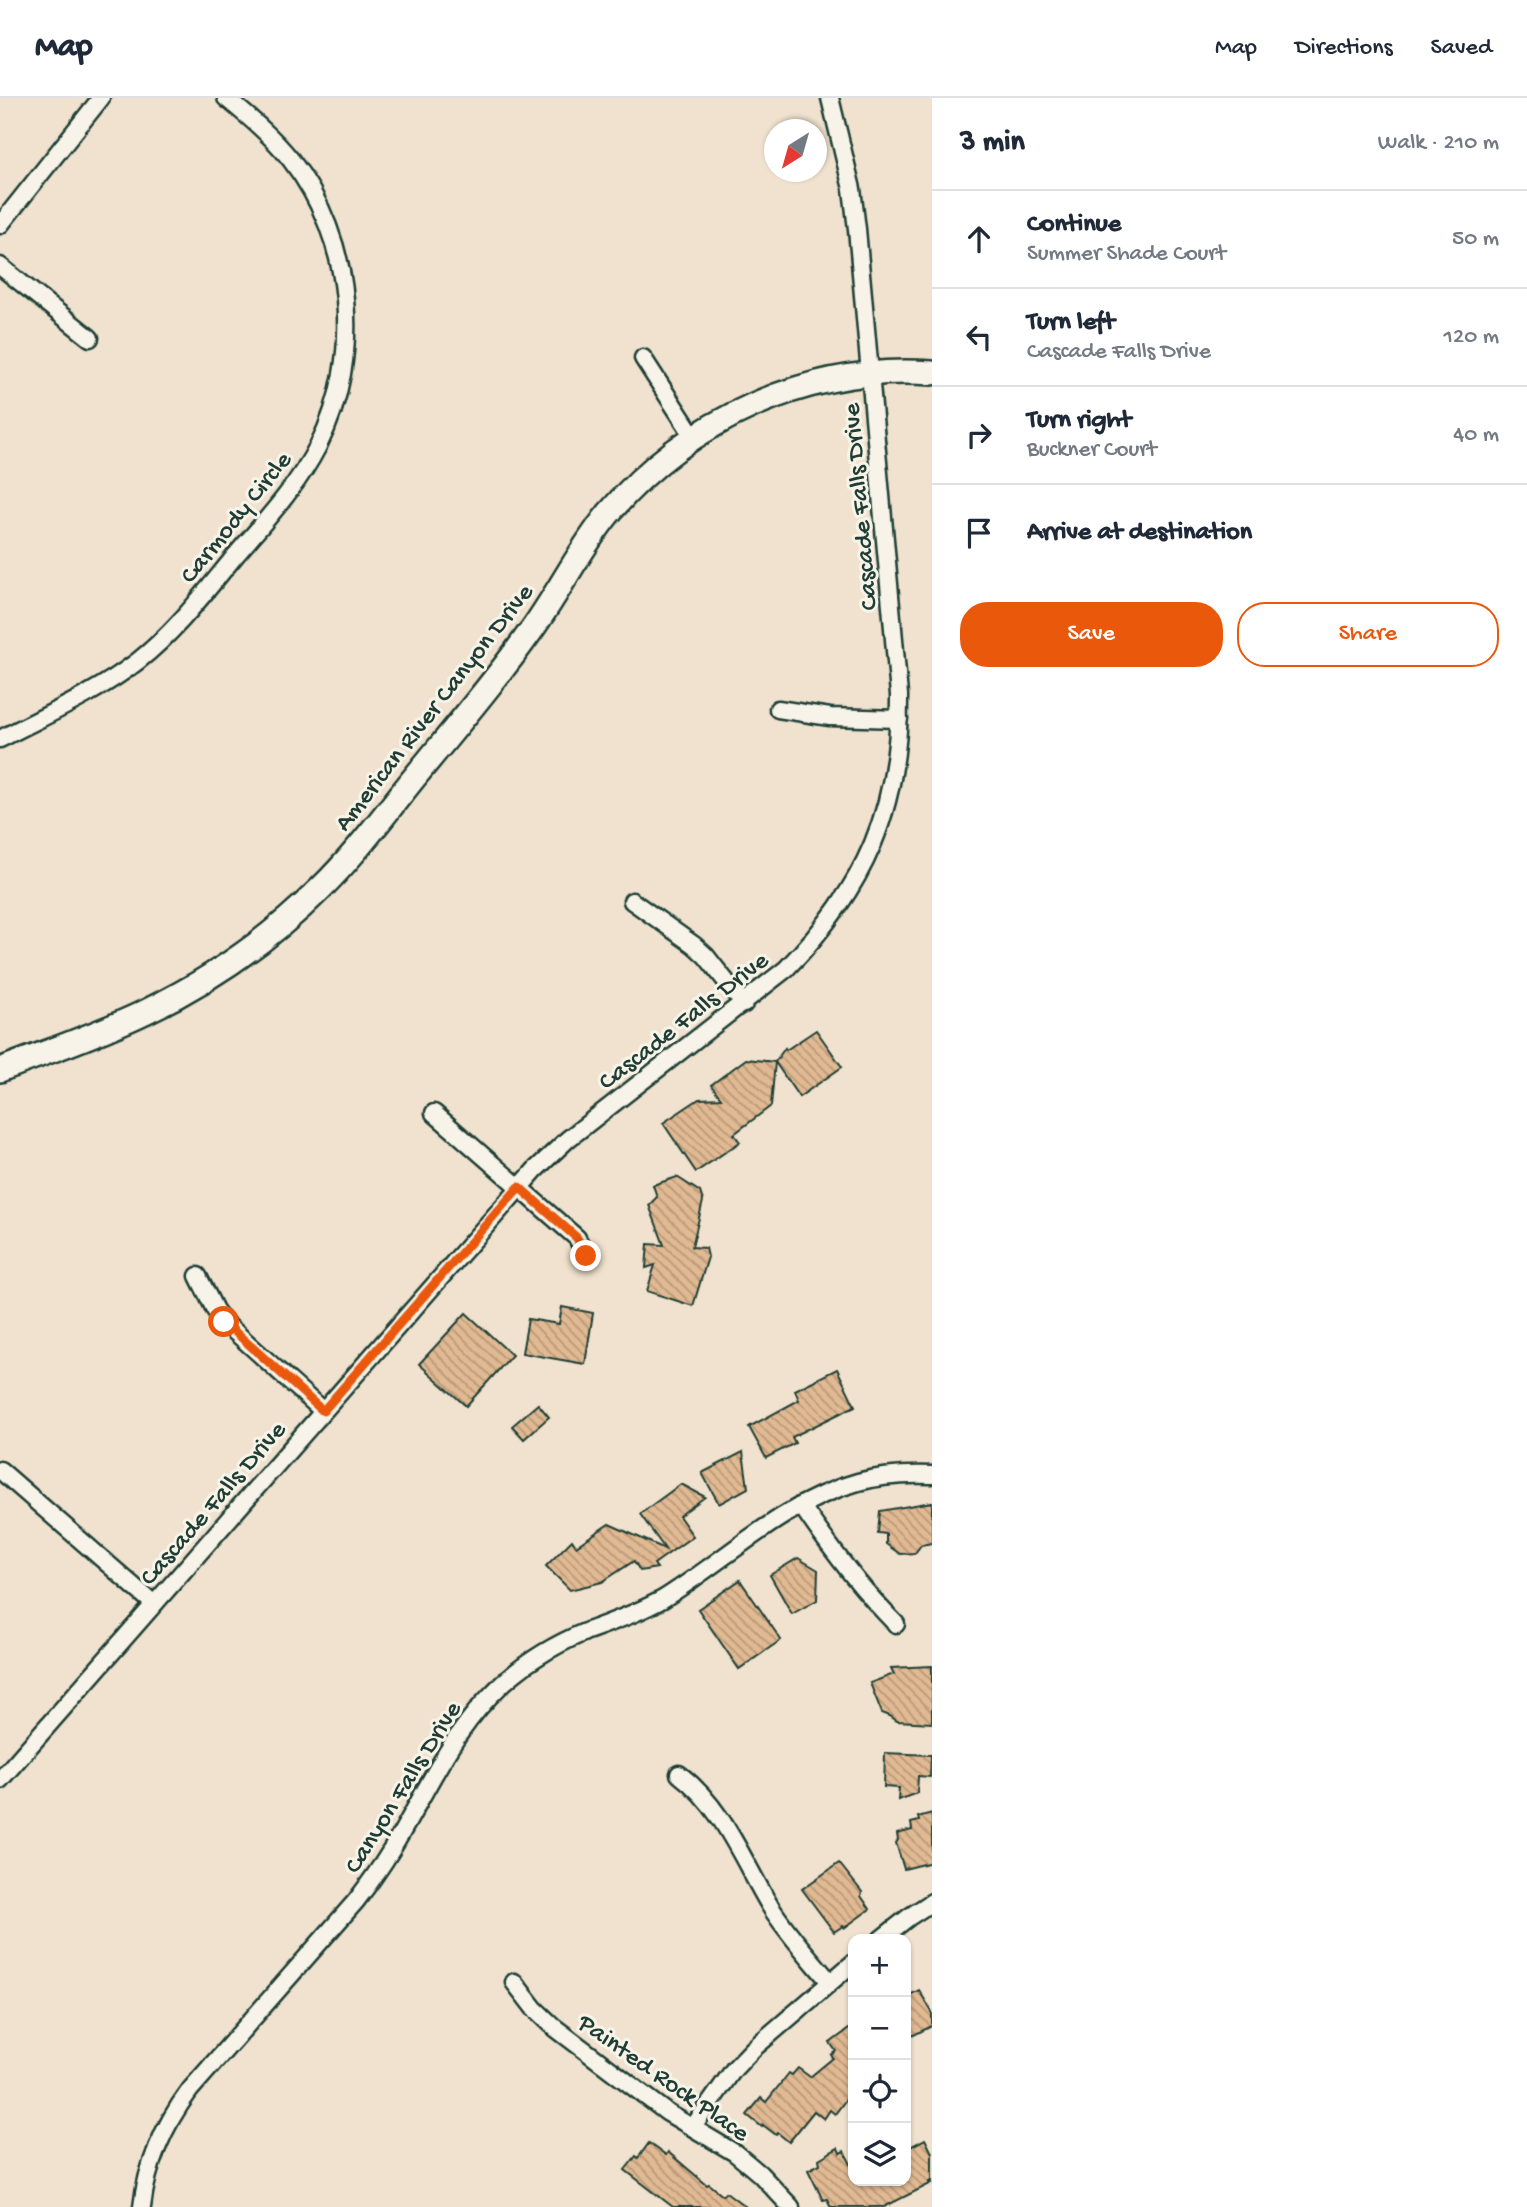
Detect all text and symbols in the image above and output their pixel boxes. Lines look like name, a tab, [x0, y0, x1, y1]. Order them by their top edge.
text: Map	[35, 29, 92, 67]
text: Map	[1215, 34, 1257, 63]
text: Directions	[1295, 34, 1393, 63]
text: Saved	[1431, 34, 1492, 63]
north arrow	[764, 119, 827, 182]
text: 3 min	[960, 126, 1025, 161]
text: Walk · 210 m	[1378, 130, 1499, 157]
text: Continue	[1027, 210, 1121, 241]
icon: ahead	[960, 220, 998, 258]
text: 50 m	[1452, 226, 1499, 253]
text: Summer Shade Court	[1027, 241, 1226, 268]
text: Turn left	[1027, 308, 1115, 339]
icon: left	[960, 318, 998, 356]
text: 120 m	[1444, 324, 1499, 351]
text: Cascade Falls Drive	[1027, 339, 1211, 366]
street label: Cascade Falls Drive	[838, 401, 887, 611]
text: Turn right	[1027, 406, 1131, 437]
icon: right	[960, 416, 998, 454]
text: 40 m	[1453, 422, 1499, 449]
text: Buckner Court	[1027, 437, 1157, 464]
street label: Carmody Circle	[175, 446, 300, 591]
icon: arrive	[960, 514, 998, 552]
text: Arrive at destination	[1027, 518, 1252, 549]
street label: American River Canyon Drive	[329, 578, 542, 839]
button: Save	[960, 602, 1223, 667]
button: Share	[1237, 602, 1499, 667]
street label: Cascade Falls Drive	[593, 946, 777, 1099]
route end	[570, 1240, 601, 1271]
route start	[208, 1306, 239, 1337]
street label: Cascade Falls Drive	[135, 1416, 295, 1594]
street label: Canyon Falls Drive	[339, 1696, 471, 1880]
map controls	[848, 1934, 911, 2186]
button: +	[848, 1934, 911, 1997]
button: −	[848, 1997, 911, 2060]
street label: Painted Rock Place	[570, 2008, 755, 2151]
button: locate	[848, 2060, 911, 2123]
button: layers	[848, 2123, 911, 2186]

